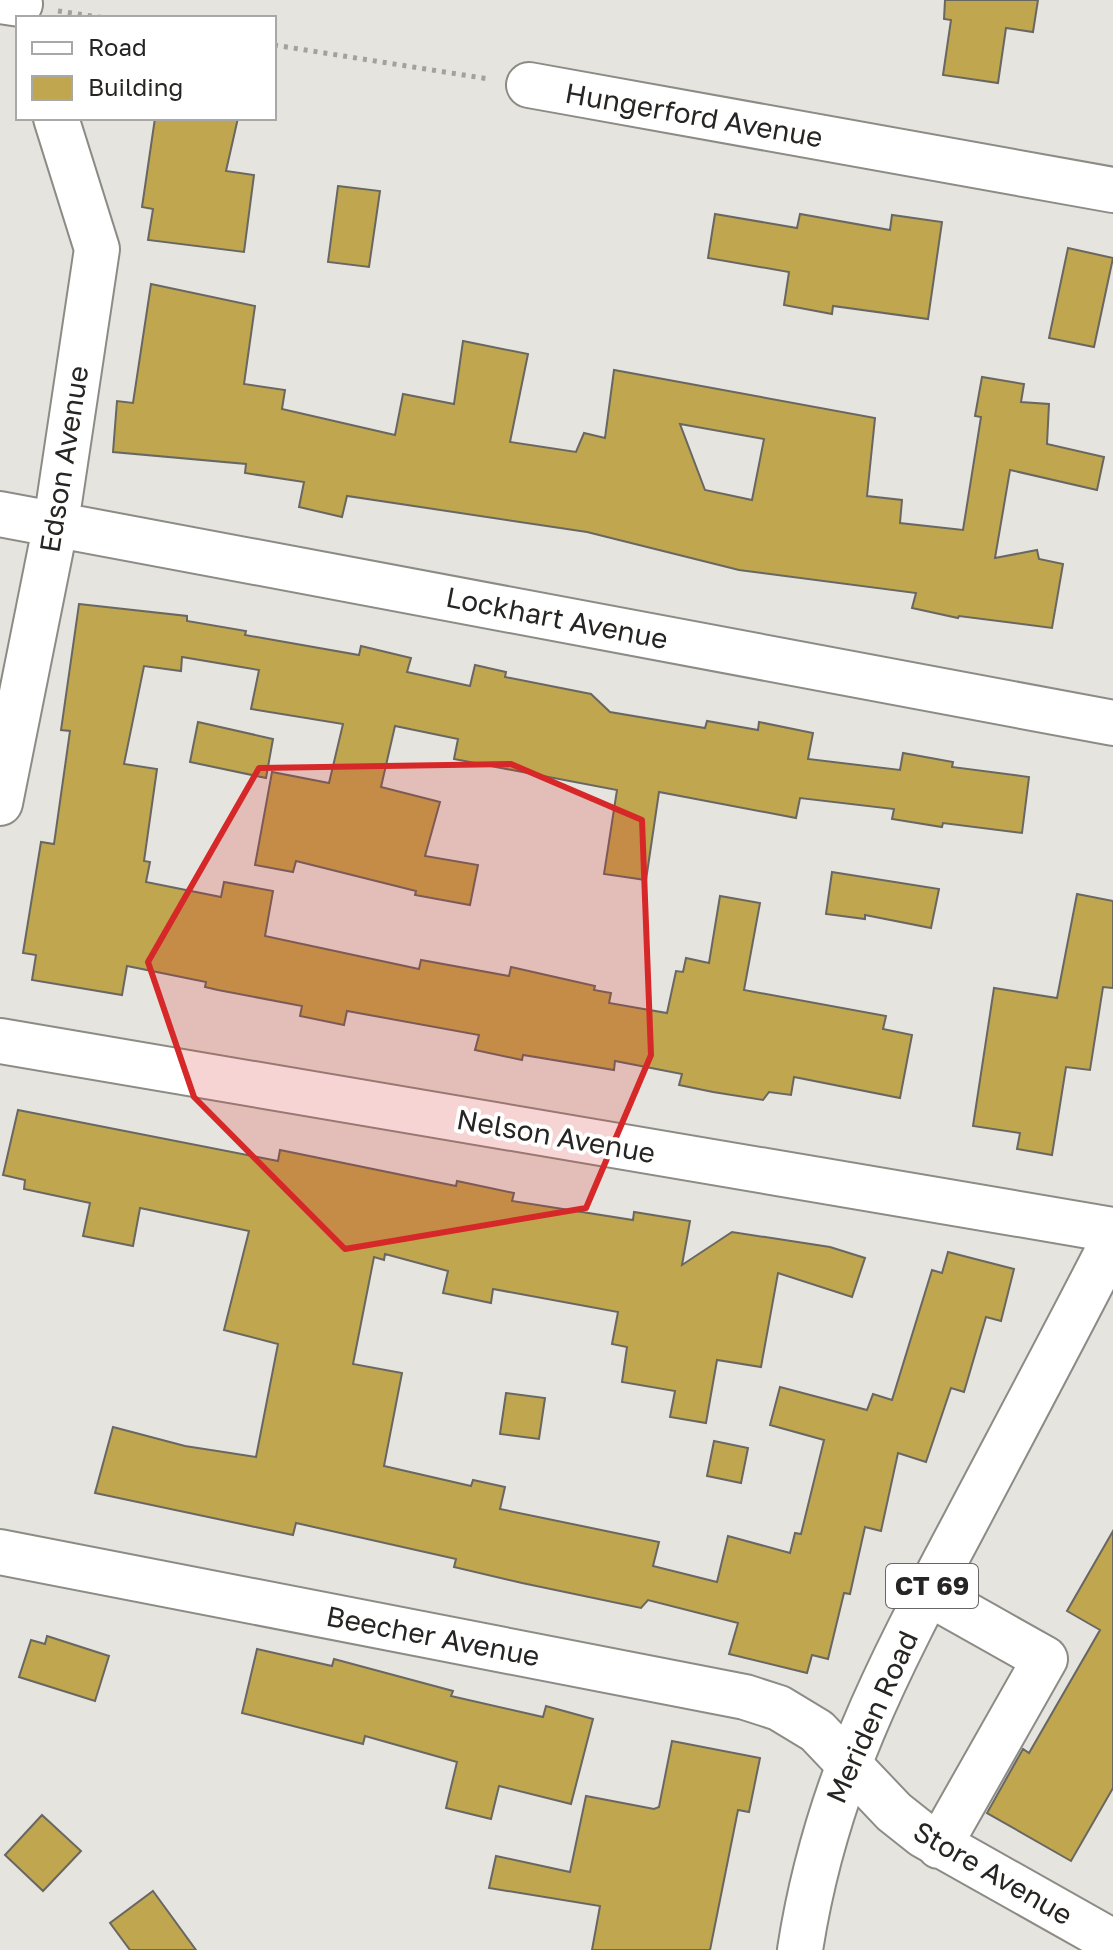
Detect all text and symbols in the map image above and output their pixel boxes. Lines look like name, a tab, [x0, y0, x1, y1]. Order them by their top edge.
legend	[16, 16, 276, 120]
text: Road	[88, 32, 147, 61]
text: Building	[88, 72, 183, 101]
street label: Hungerford Avenue	[563, 76, 825, 153]
street label: Edson Avenue	[32, 363, 95, 555]
street label: Lockhart Avenue	[443, 580, 671, 655]
street label: Nelson Avenue	[454, 1102, 658, 1169]
road number: CT 69	[886, 1564, 978, 1608]
street label: Beecher Avenue	[324, 1599, 543, 1672]
street label: Meriden Road	[819, 1626, 924, 1808]
street label: Store Avenue	[908, 1814, 1079, 1931]

